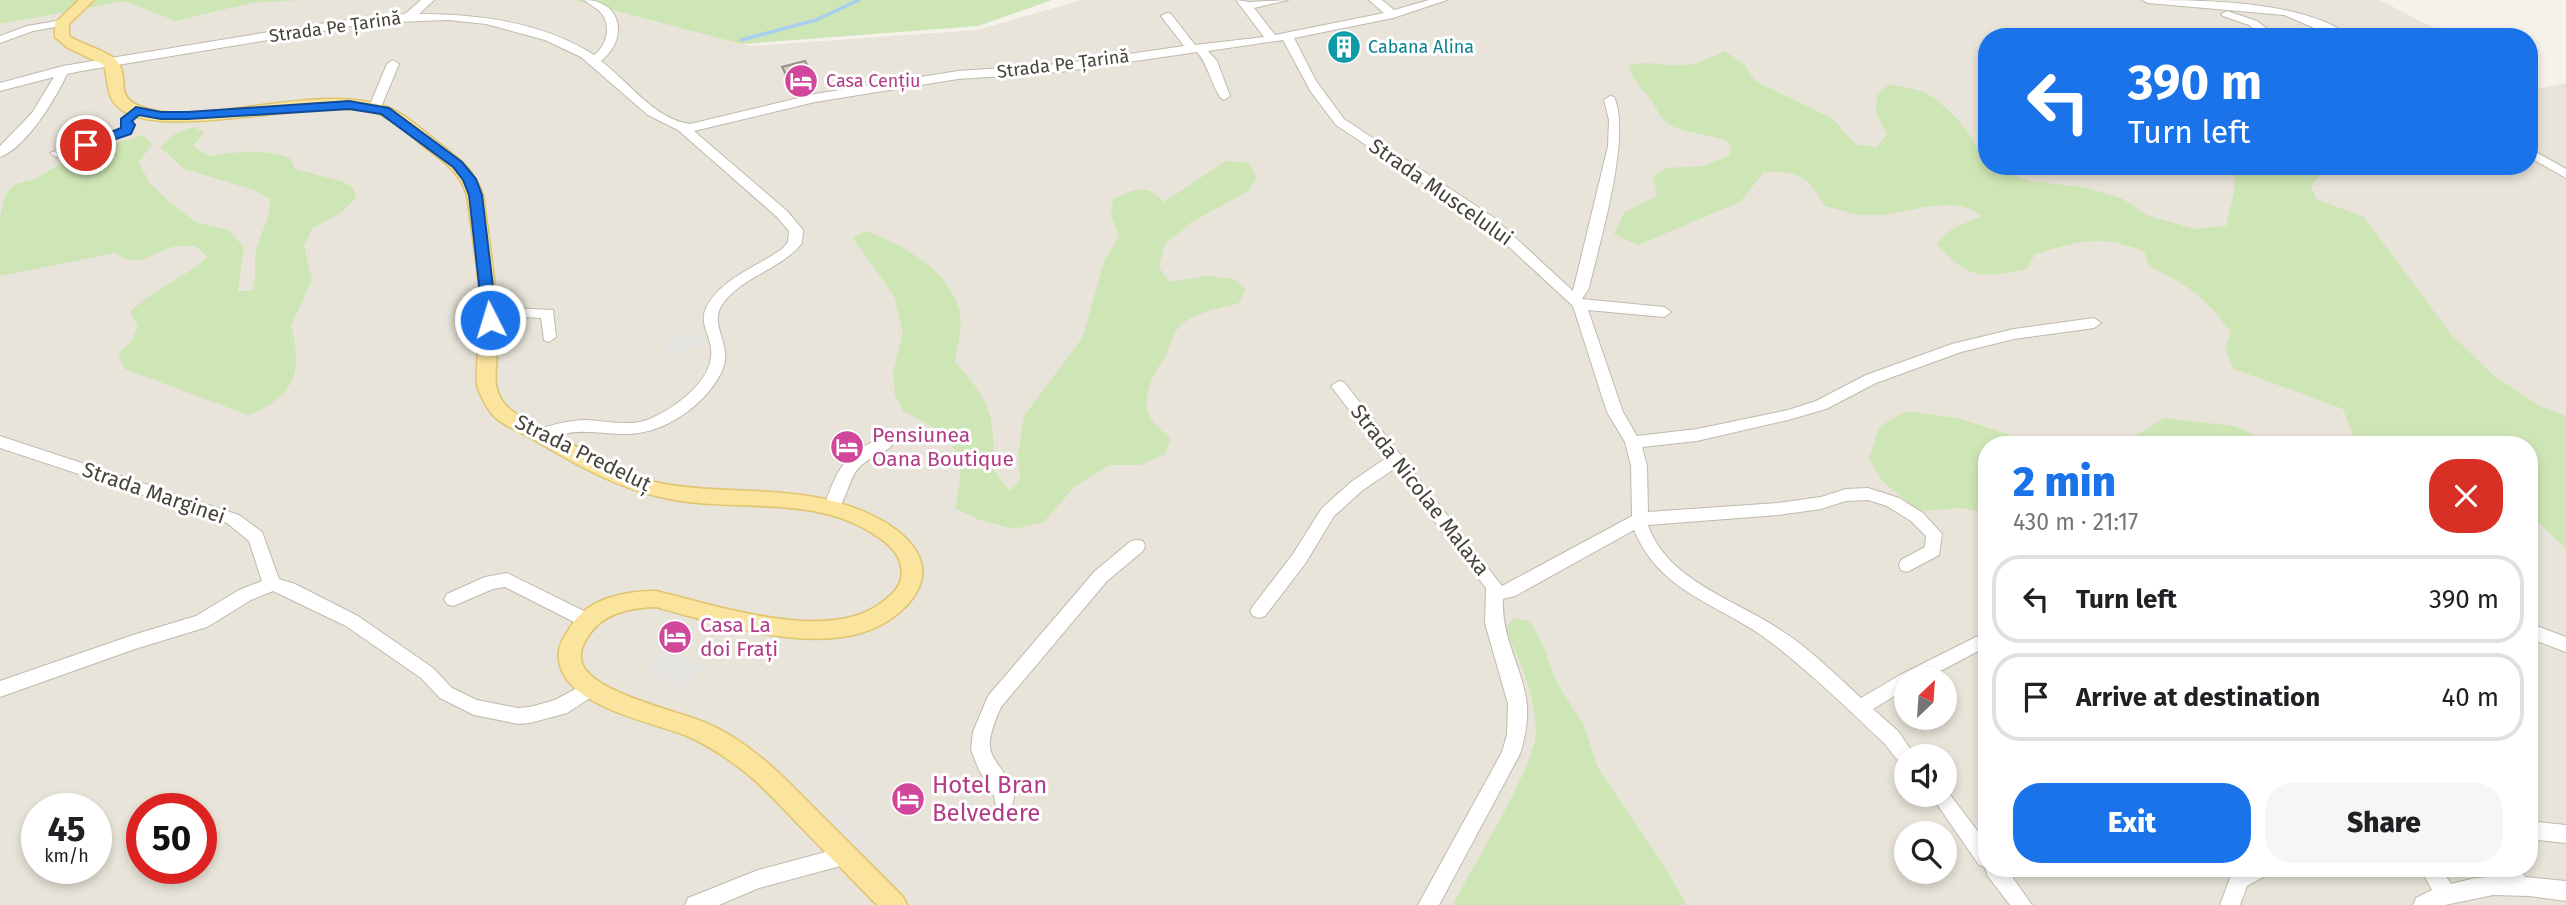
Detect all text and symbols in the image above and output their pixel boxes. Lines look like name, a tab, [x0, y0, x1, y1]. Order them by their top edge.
street label: Strada Pe Țarină	[268, 7, 402, 48]
building icon: Cabana Alina	[1325, 28, 1363, 66]
place label: Cabana Alina	[1368, 36, 1474, 58]
street label: Strada Pe Țarină	[996, 45, 1130, 84]
text: 390 m	[2128, 53, 2262, 112]
icon: left	[2013, 56, 2104, 147]
hotel icon: Casa Cențiu	[782, 62, 820, 100]
place label: Casa Cențiu	[826, 70, 920, 93]
text: Turn left	[2128, 113, 2250, 151]
pin	[56, 115, 116, 175]
icon: arrive	[67, 126, 105, 164]
street label: Strada Muscelului	[1364, 133, 1518, 251]
position arrow	[453, 283, 527, 357]
street label: Strada Nicolae Malaxa	[1345, 399, 1495, 581]
street label: Strada Predeluț	[511, 409, 656, 497]
place label: Pensiunea Oana Boutique	[872, 422, 1014, 472]
hotel icon: Pensiunea Oana Boutique	[828, 428, 866, 466]
street label: Strada Marginei	[79, 456, 229, 530]
text: 2 min	[2013, 457, 2116, 507]
button: close	[2429, 459, 2503, 533]
text: 430 m · 21:17	[2013, 508, 2138, 536]
icon: left	[2017, 580, 2055, 618]
text: Turn left	[2076, 584, 2177, 615]
text: 390 m	[2429, 584, 2499, 615]
place label: Casa La doi Frați	[700, 612, 778, 662]
hotel icon: Casa La doi Frați	[656, 618, 694, 656]
north arrow	[1894, 667, 1956, 730]
map controls	[1894, 667, 1957, 884]
icon: arrive	[2017, 678, 2055, 716]
text: Arrive at destination	[2076, 682, 2320, 713]
text: 40 m	[2441, 682, 2499, 713]
button: sound	[1894, 744, 1957, 807]
place label: Hotel Bran Belvedere	[932, 771, 1047, 827]
hotel icon: Hotel Bran Belvedere	[889, 780, 927, 818]
button: Exit	[2013, 783, 2251, 863]
button: Share	[2265, 783, 2503, 863]
speed limit sign: 50	[126, 793, 217, 884]
text: 45	[47, 808, 86, 850]
button: search	[1894, 821, 1957, 884]
text: km/h	[44, 845, 89, 867]

